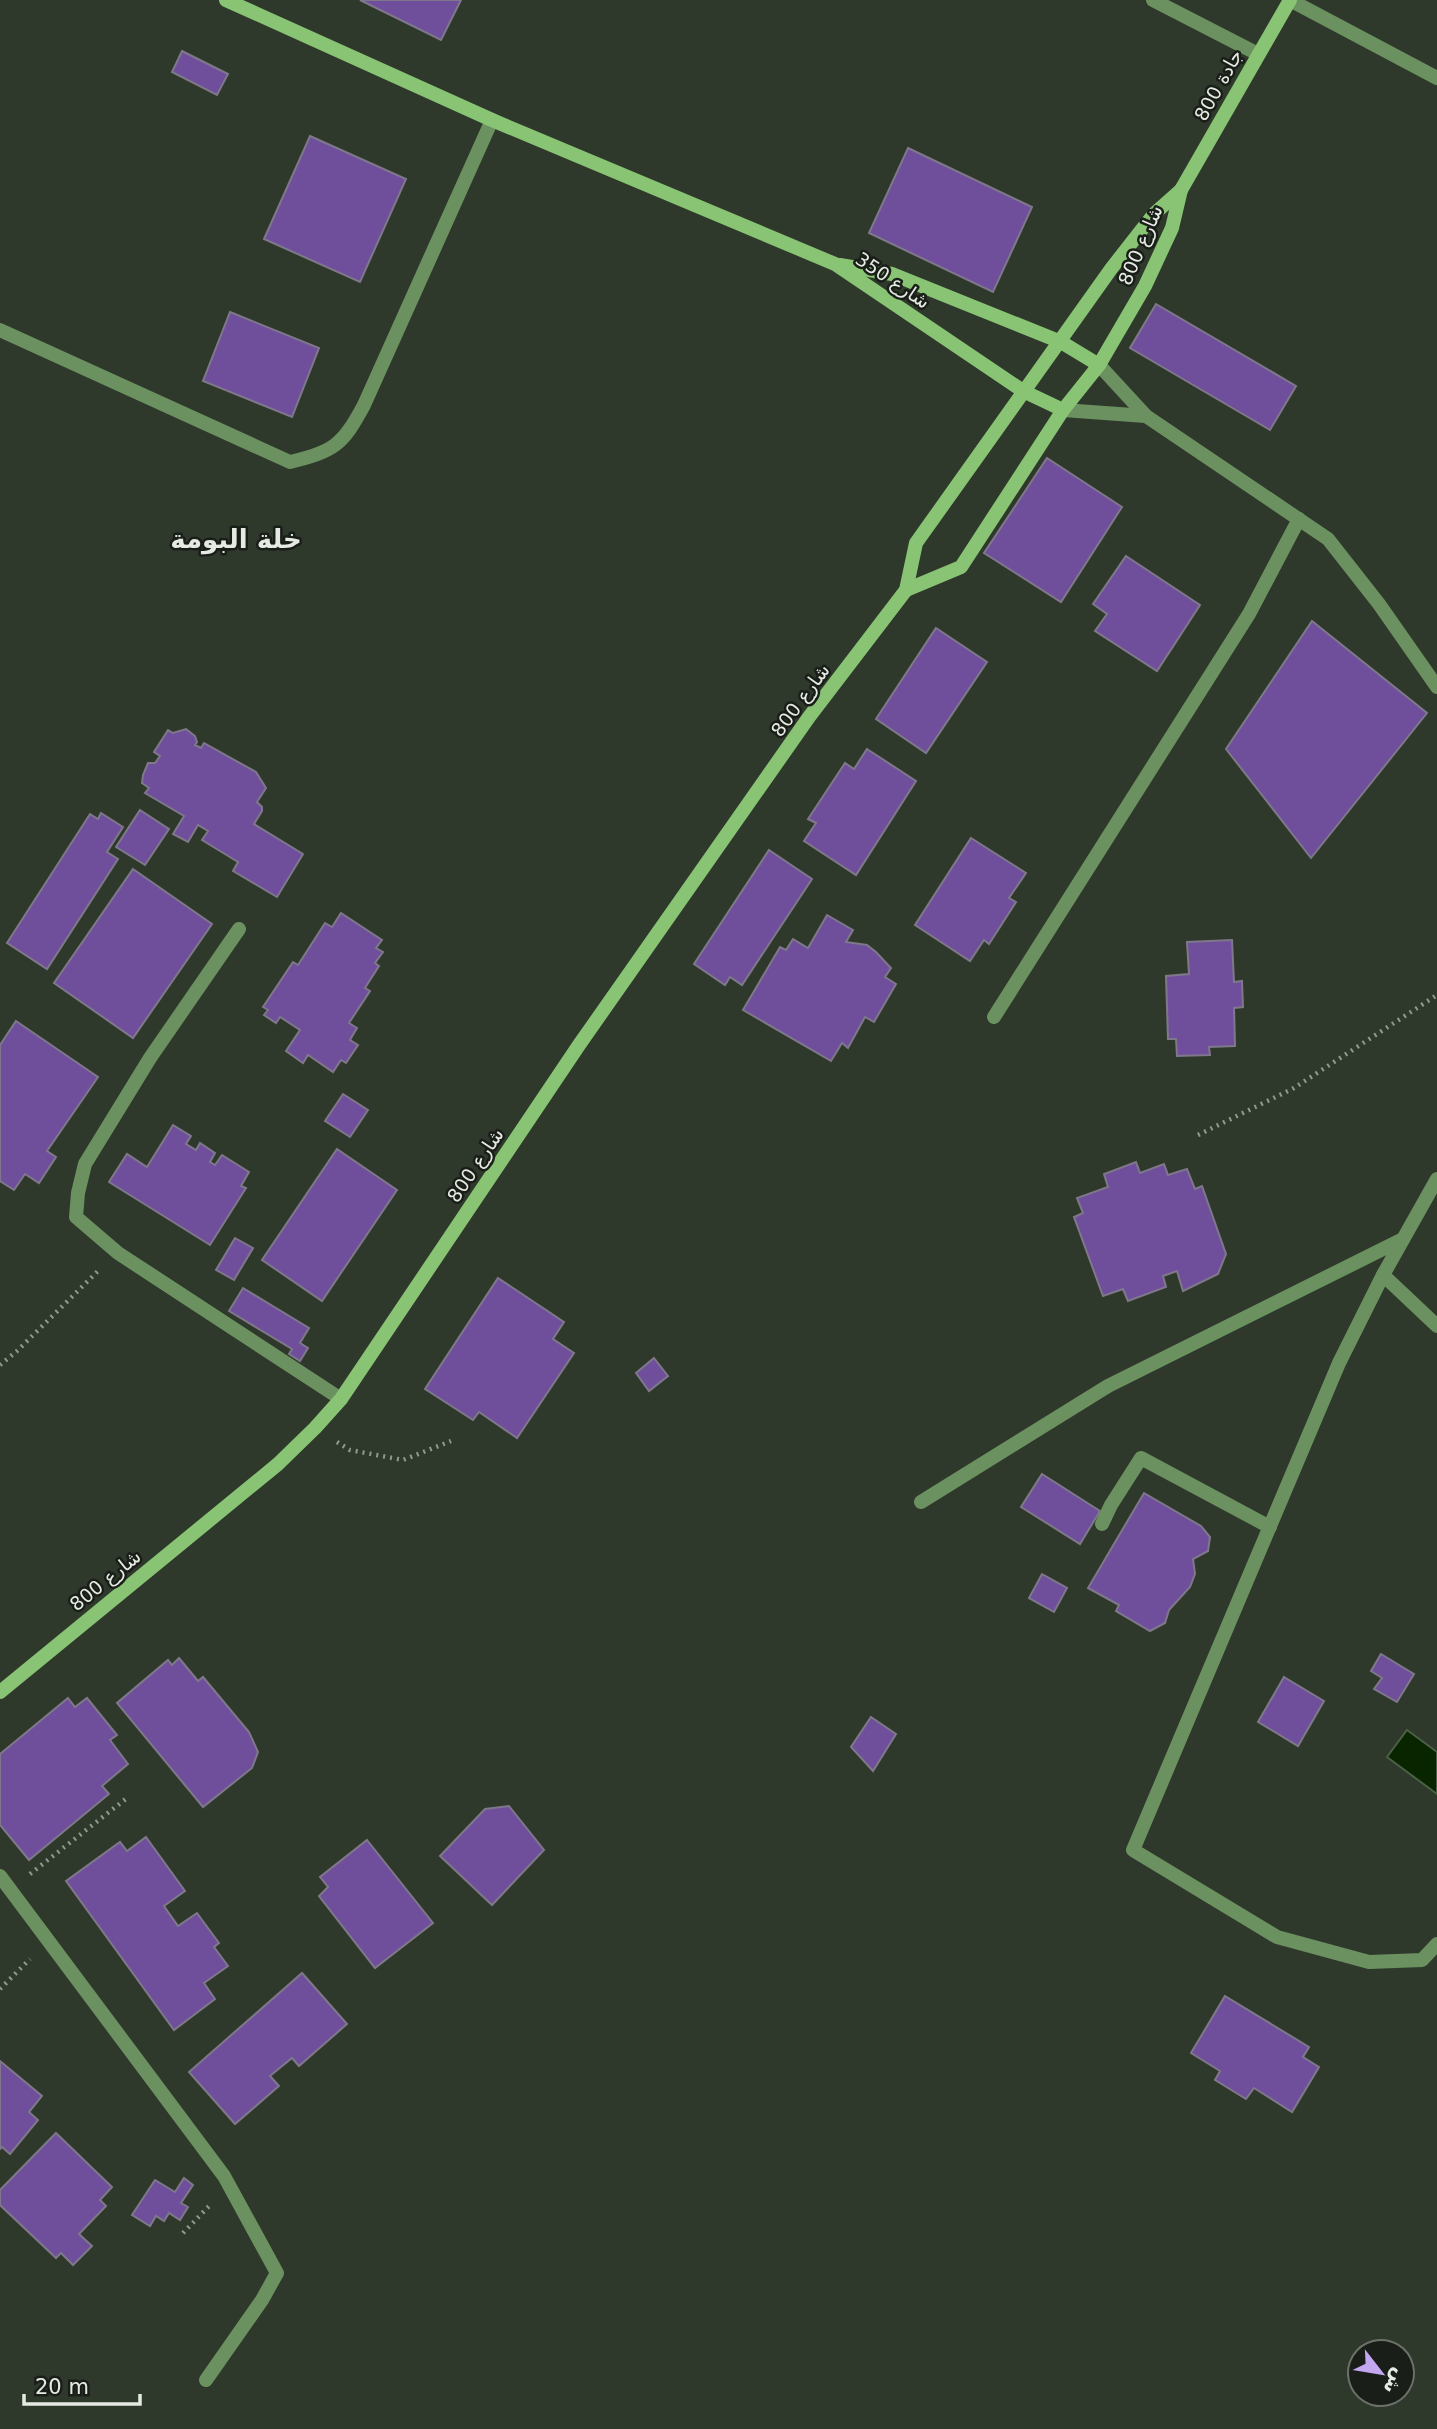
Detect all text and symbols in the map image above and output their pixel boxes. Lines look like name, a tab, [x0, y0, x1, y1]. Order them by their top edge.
street label: جادة 800	[1189, 45, 1247, 125]
street label: شارع 800	[1113, 202, 1168, 289]
street label: شارع 350	[851, 247, 934, 314]
district label: خلة البومة	[170, 524, 302, 555]
street label: شارع 800	[766, 659, 835, 741]
street label: شارع 800	[442, 1124, 509, 1207]
street label: شارع 800	[65, 1545, 145, 1616]
north arrow	[1346, 2338, 1416, 2408]
scale bar	[24, 2362, 140, 2406]
text: ش	[1379, 2364, 1412, 2399]
text: 20 m	[35, 2375, 89, 2399]

